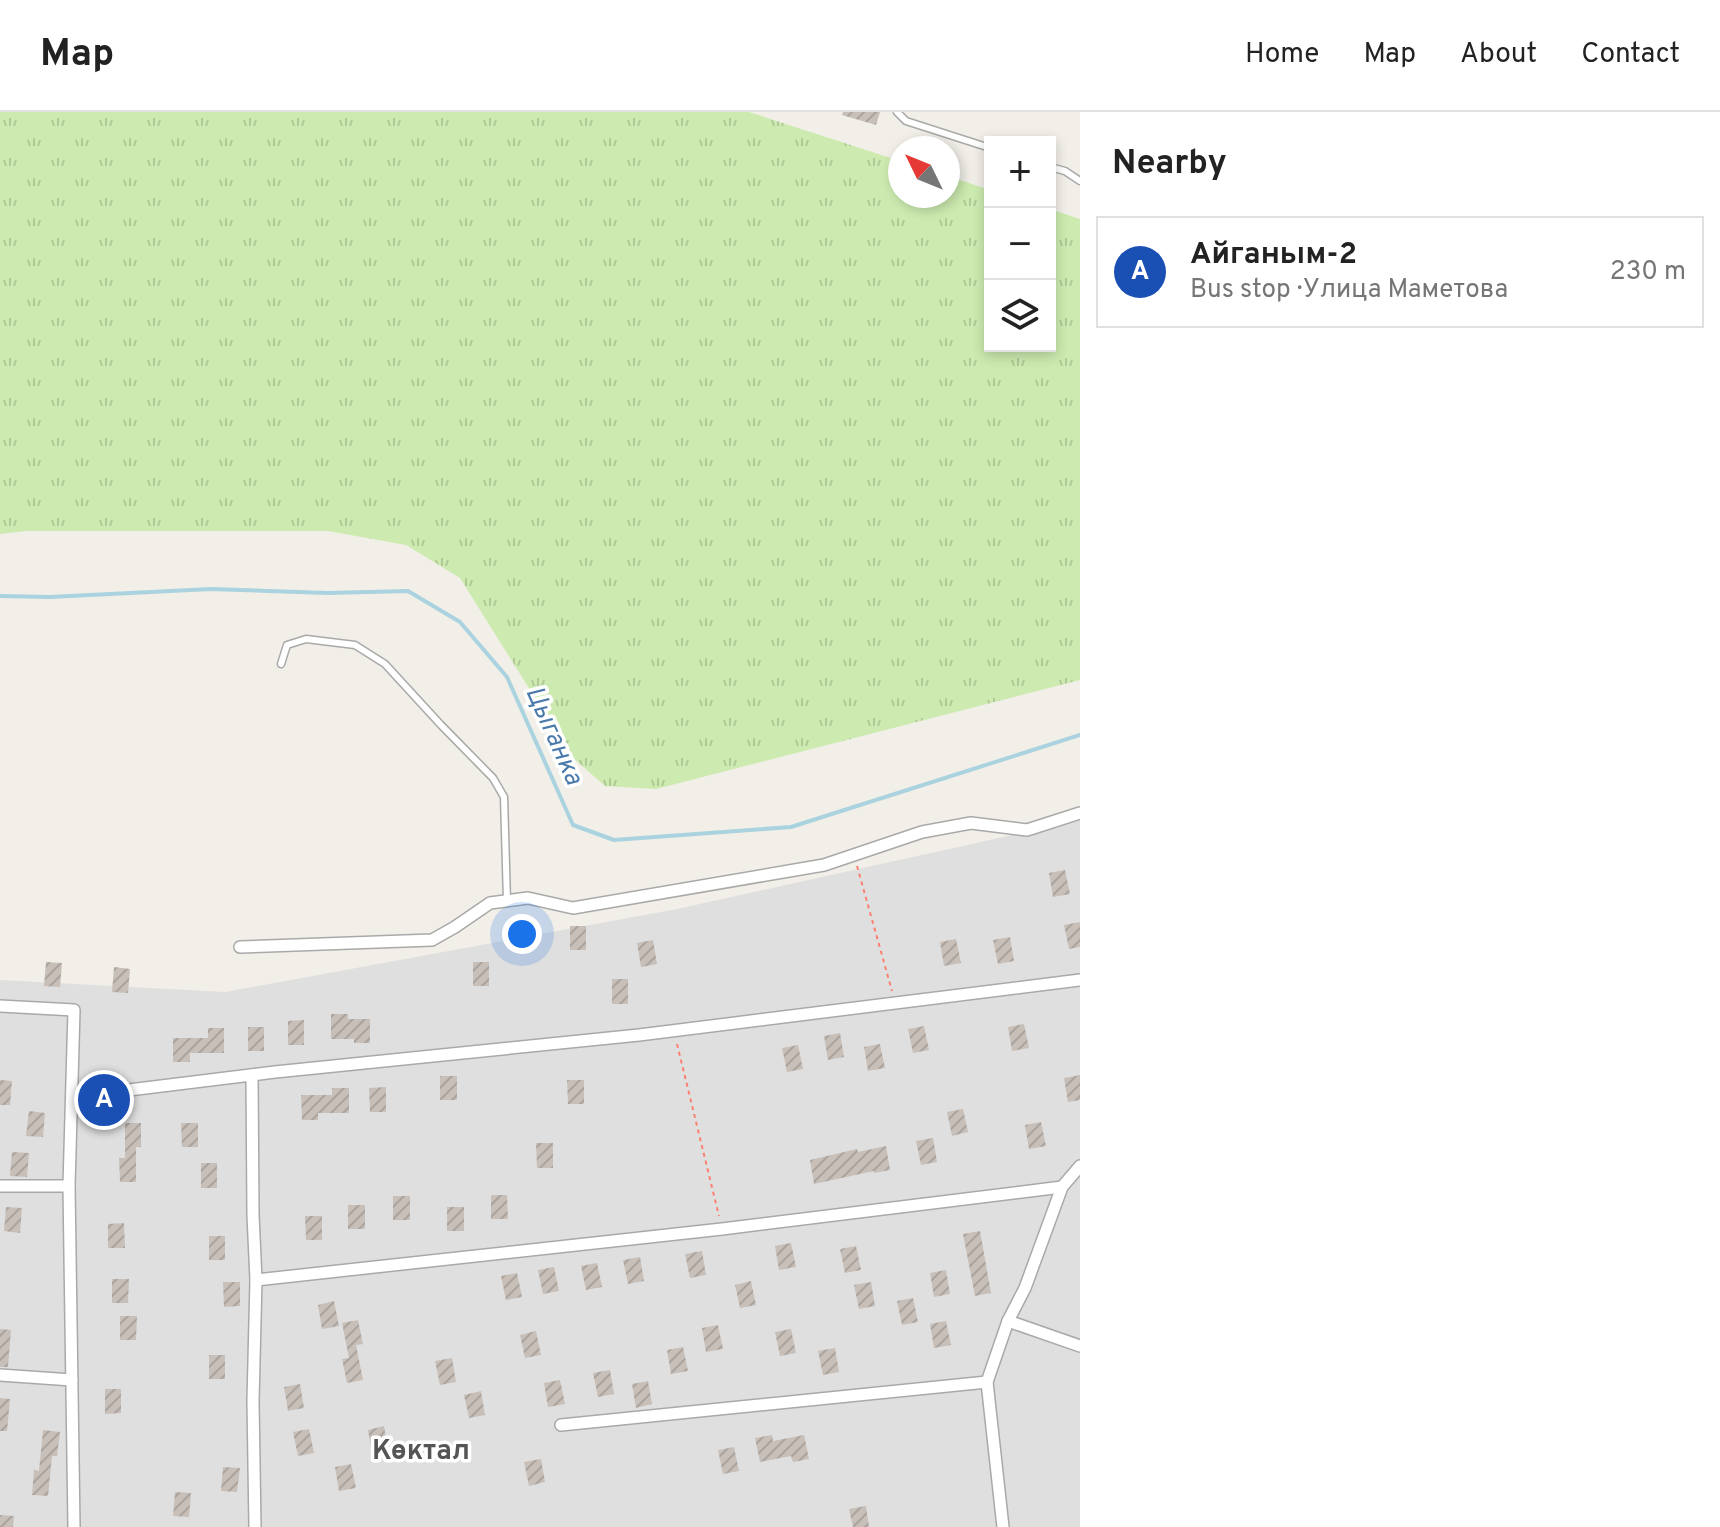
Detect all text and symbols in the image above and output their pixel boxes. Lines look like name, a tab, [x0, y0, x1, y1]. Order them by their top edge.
text: Map	[40, 31, 114, 80]
text: Home	[1245, 37, 1319, 73]
text: Map	[1363, 37, 1416, 73]
text: About	[1460, 37, 1537, 73]
text: Contact	[1581, 37, 1680, 73]
north arrow	[888, 136, 960, 208]
map controls	[984, 136, 1056, 352]
button: +	[984, 136, 1056, 208]
text: Nearby	[1112, 143, 1227, 186]
button: −	[984, 208, 1056, 280]
text: Айганым-2	[1190, 237, 1357, 274]
text: A	[1131, 256, 1149, 289]
text: 230 m	[1610, 256, 1686, 289]
text: Bus stop · Улица Маметова	[1190, 274, 1508, 307]
button: layers	[984, 280, 1056, 352]
water label: Цыганка	[517, 681, 590, 791]
your location	[502, 914, 542, 954]
pin: A	[78, 1070, 130, 1130]
district label: Көктал	[372, 1434, 470, 1470]

